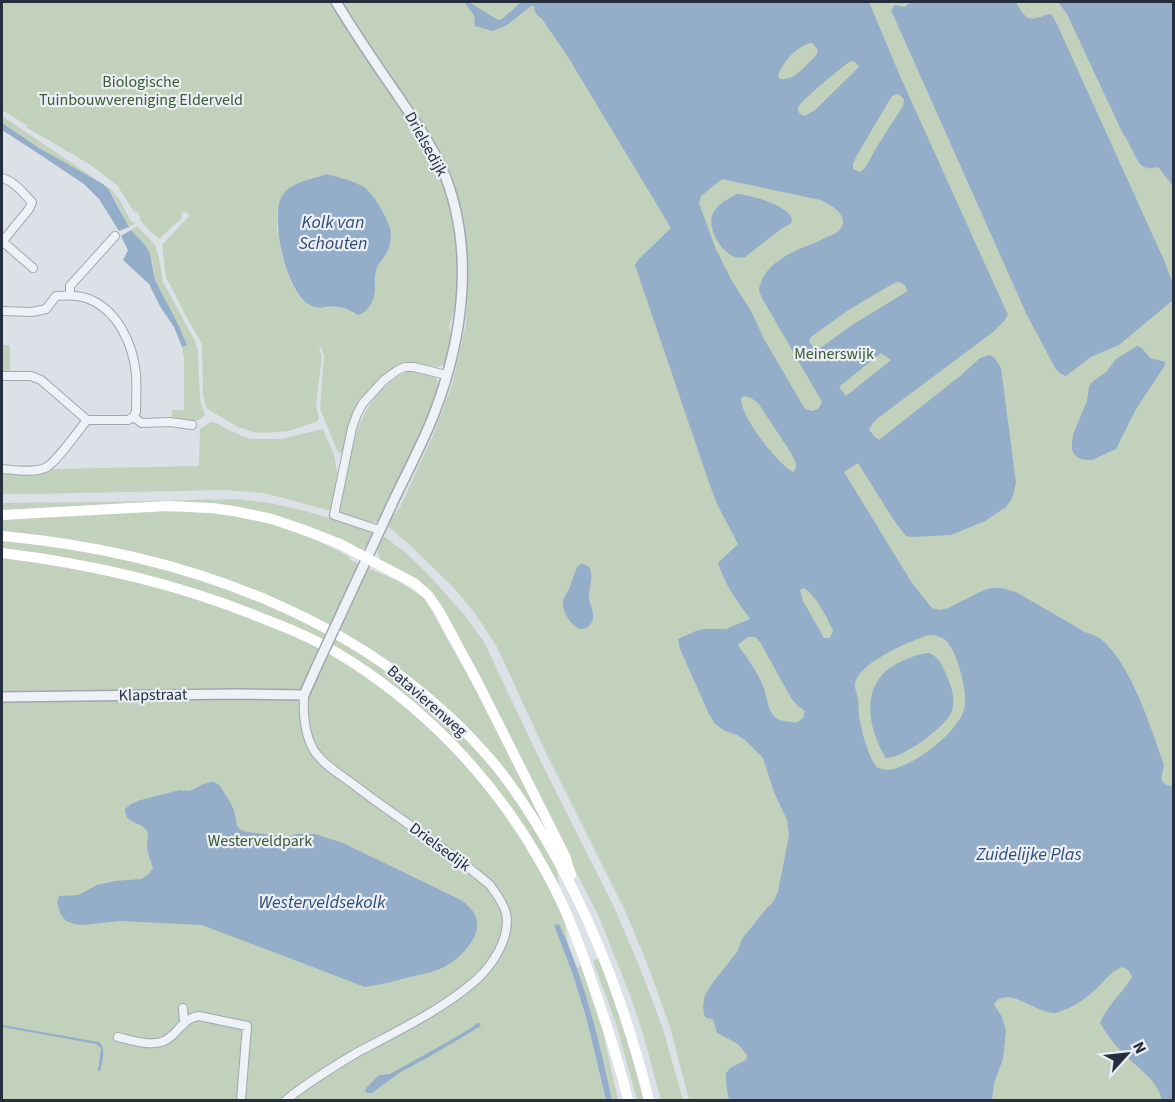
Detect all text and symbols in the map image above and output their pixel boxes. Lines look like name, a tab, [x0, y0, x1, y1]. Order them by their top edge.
park label: Biologische Tuinbouwvereniging Elderveld	[39, 71, 243, 111]
street label: Drielsedijk	[399, 108, 453, 180]
water label: Kolk van Schouten	[299, 210, 367, 256]
park label: Meinerswijk	[794, 343, 874, 365]
street label: Batavierenweg	[382, 660, 472, 742]
street label: Klapstraat	[119, 683, 188, 707]
street label: Drielsedijk	[405, 817, 475, 877]
park label: Westerveldpark	[208, 830, 312, 852]
water label: Zuidelijke Plas	[975, 842, 1082, 867]
water label: Westerveldsekolk	[258, 890, 386, 915]
north arrow	[1097, 1024, 1157, 1084]
text: N	[1127, 1038, 1152, 1057]

